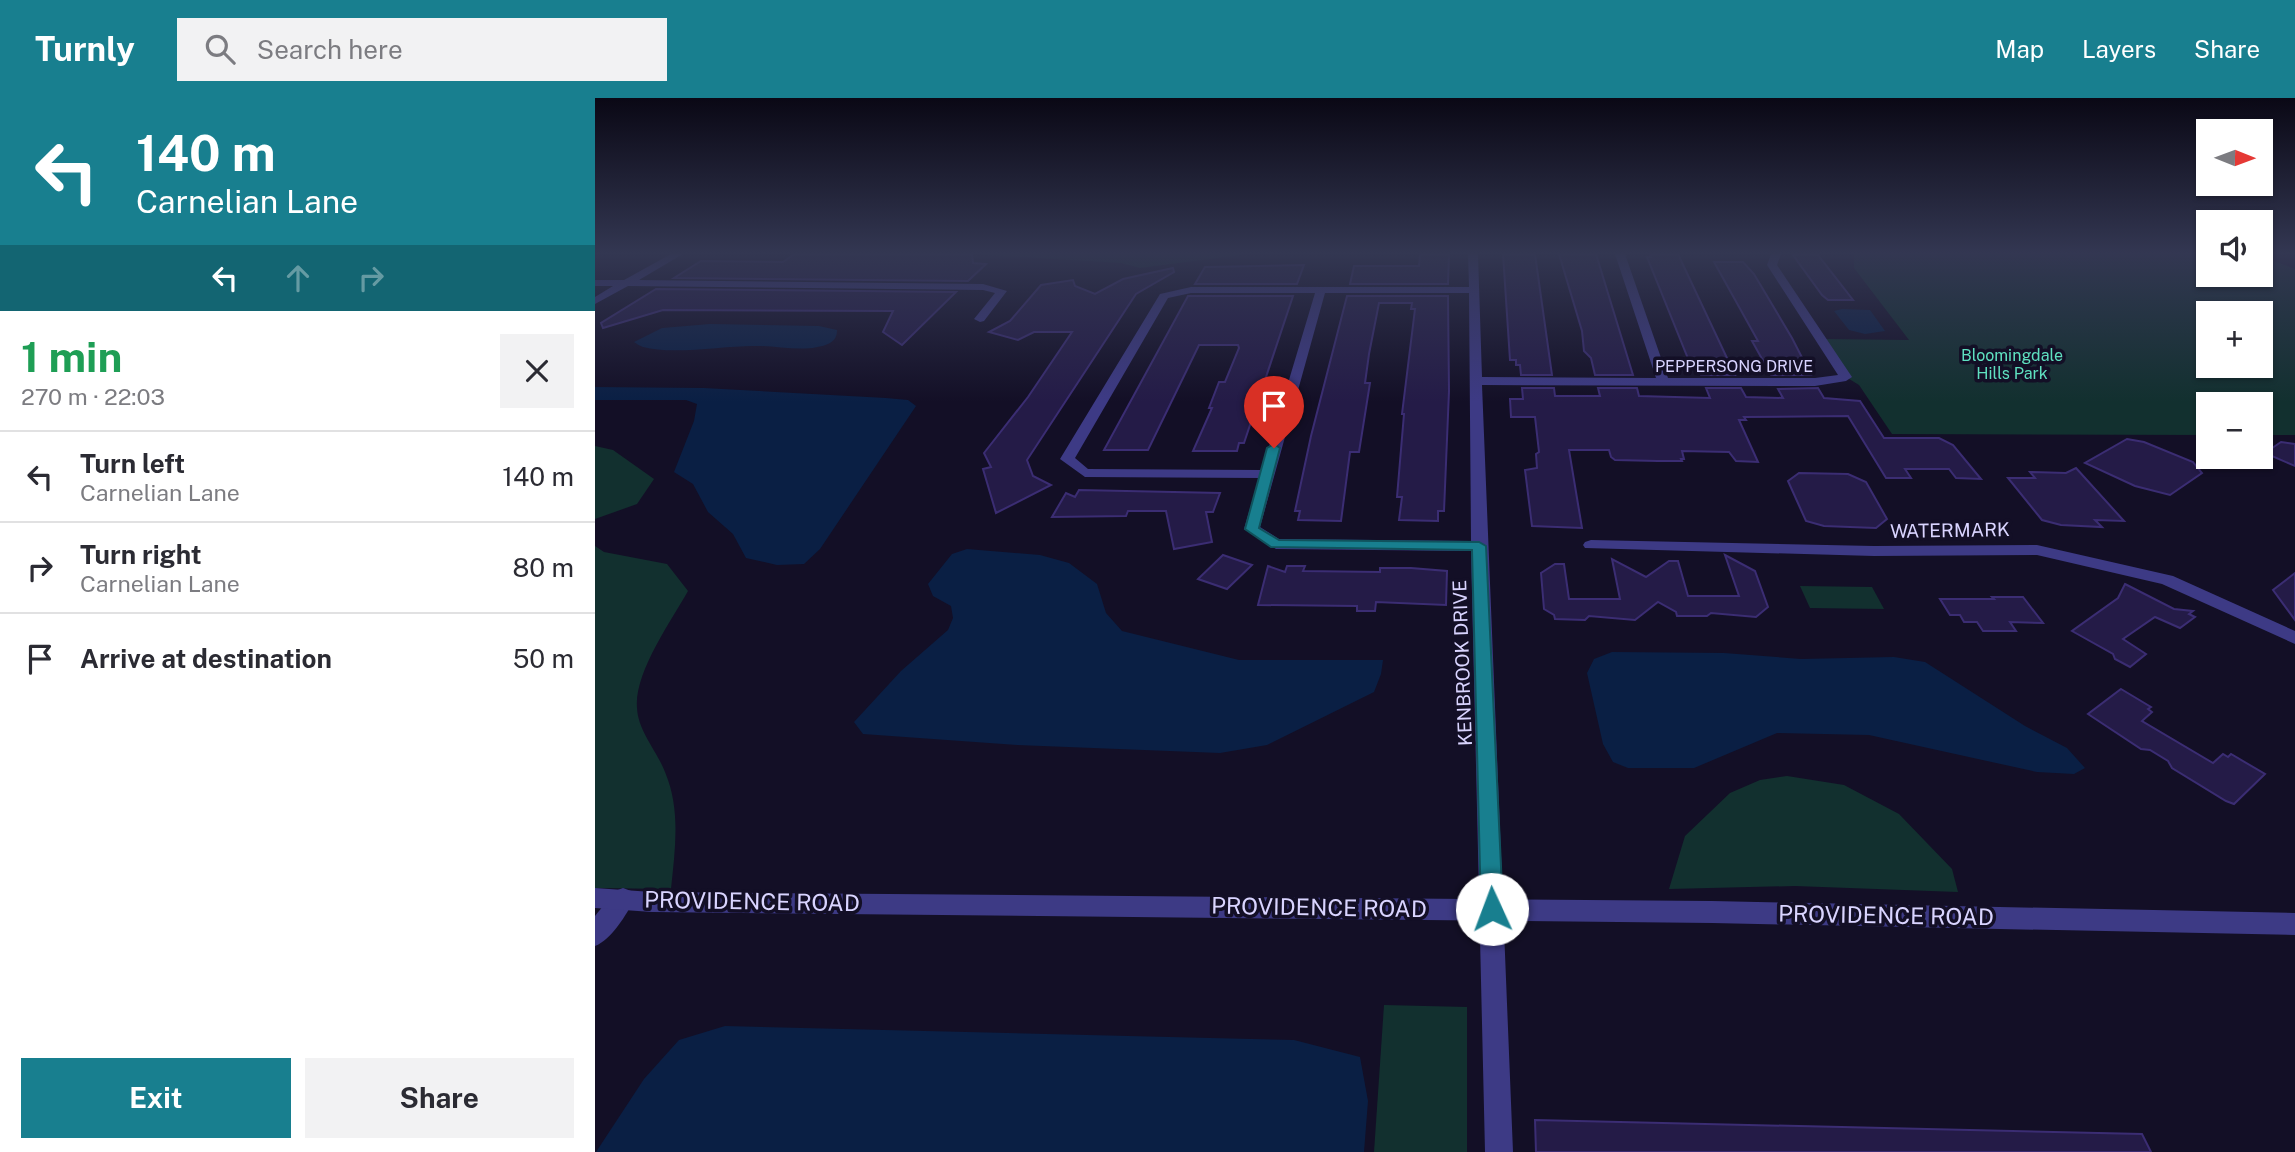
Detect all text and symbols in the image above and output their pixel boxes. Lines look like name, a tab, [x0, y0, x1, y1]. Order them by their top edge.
search box	[177, 18, 667, 81]
text: Turnly	[35, 30, 135, 68]
icon: search	[201, 30, 239, 68]
text: Search here	[257, 34, 403, 65]
text: Map	[1995, 35, 2044, 63]
text: Layers	[2082, 35, 2156, 63]
text: Share	[2194, 35, 2260, 63]
north arrow	[2196, 119, 2273, 196]
map controls	[2196, 119, 2273, 469]
text: 140 m	[136, 124, 276, 182]
icon: left	[21, 126, 112, 217]
text: Carnelian Lane	[136, 183, 358, 220]
button: sound	[2196, 210, 2273, 287]
icon: left	[206, 259, 244, 297]
icon: ahead	[279, 259, 317, 297]
icon: right	[352, 259, 390, 297]
button: +	[2196, 301, 2273, 378]
text: 1 min	[21, 332, 122, 381]
button: close	[500, 334, 574, 408]
park label: Bloomingdale Hills Park	[1961, 346, 2063, 383]
street label: PEPPERSONG DRIVE	[1655, 357, 1813, 376]
pin	[1244, 376, 1304, 448]
text: 270 m · 22:03	[21, 383, 165, 410]
icon: arrive	[1255, 387, 1293, 425]
button: −	[2196, 392, 2273, 469]
text: Turn left	[80, 448, 185, 479]
icon: left	[21, 458, 59, 496]
text: 140 m	[502, 461, 574, 492]
text: Carnelian Lane	[80, 479, 240, 506]
street label: WATERMARK	[1890, 518, 2010, 542]
text: Turn right	[80, 539, 202, 570]
icon: right	[21, 549, 59, 587]
text: 80 m	[513, 552, 574, 583]
text: Carnelian Lane	[80, 570, 240, 597]
street label: KENBROOK DRIVE	[1448, 580, 1476, 746]
icon: arrive	[21, 640, 59, 678]
text: Arrive at destination	[80, 643, 332, 674]
text: 50 m	[513, 643, 574, 674]
position arrow	[1455, 872, 1529, 946]
street label: PROVIDENCE ROAD	[644, 886, 860, 916]
street label: PROVIDENCE ROAD	[1211, 892, 1427, 922]
street label: PROVIDENCE ROAD	[1778, 900, 1994, 930]
button: Exit	[21, 1058, 291, 1138]
button: Share	[305, 1058, 574, 1138]

